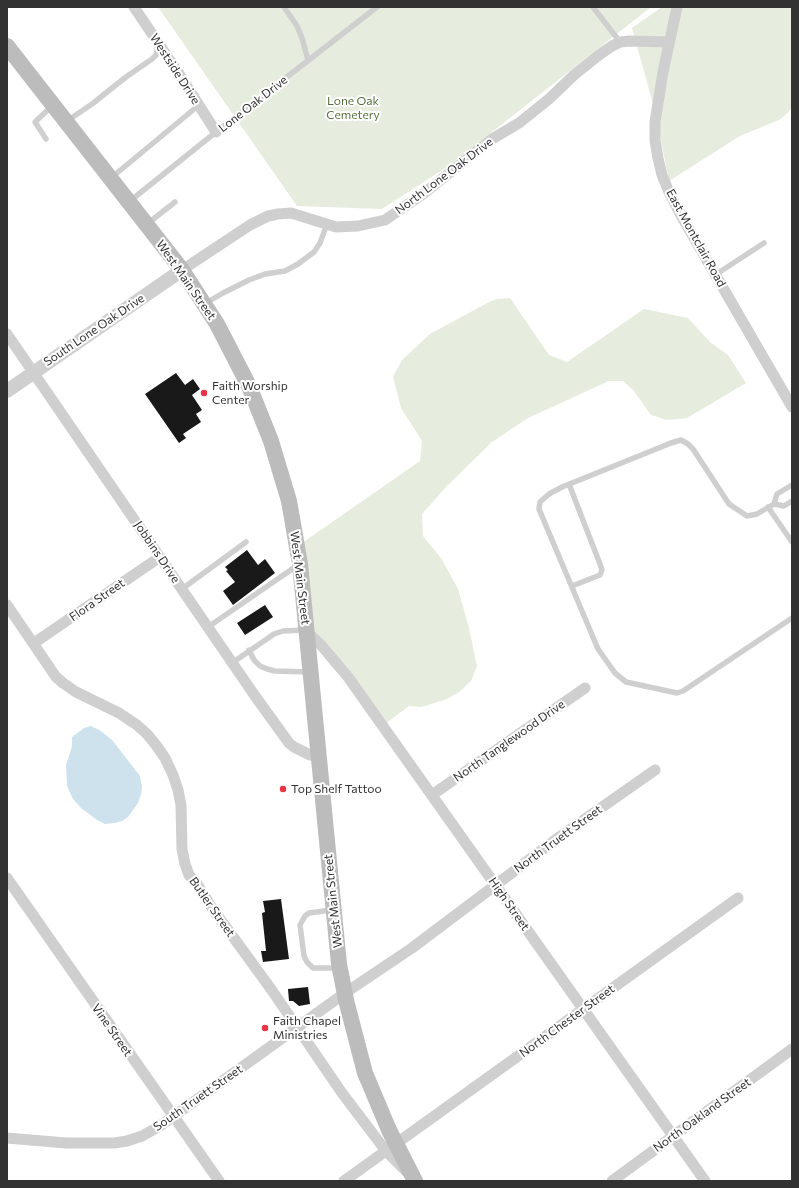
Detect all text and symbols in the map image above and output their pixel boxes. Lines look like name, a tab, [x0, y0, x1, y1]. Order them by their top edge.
street label: Westside Drive	[147, 31, 203, 107]
street label: Lone Oak Drive	[216, 73, 290, 135]
park label: Lone Oak Cemetery	[326, 94, 380, 122]
street label: North Lone Oak Drive	[392, 135, 496, 217]
street label: East Montclair Road	[663, 186, 729, 290]
street label: West Main Street	[153, 237, 219, 323]
street label: South Lone Oak Drive	[41, 291, 147, 369]
place label: Faith Worship Center	[212, 379, 288, 407]
marker: Faith Worship Center	[199, 388, 209, 398]
street label: Jobbins Drive	[131, 518, 183, 586]
street label: West Main Street	[287, 530, 313, 626]
street label: Flora Street	[67, 576, 127, 624]
street label: North Tanglewood Drive	[451, 697, 567, 785]
place label: Top Shelf Tattoo	[291, 782, 382, 796]
marker: Top Shelf Tattoo	[278, 784, 288, 794]
street label: North Truett Street	[511, 802, 605, 876]
street label: West Main Street	[321, 853, 345, 949]
street label: Butler Street	[186, 874, 238, 940]
street label: High Street	[485, 875, 533, 933]
street label: North Chester Street	[517, 982, 617, 1060]
street label: Vine Street	[89, 1001, 135, 1059]
place label: Faith Chapel Ministries	[273, 1014, 341, 1042]
marker: Faith Chapel Ministries	[260, 1023, 270, 1033]
street label: South Truett Street	[151, 1062, 245, 1134]
street label: North Oakland Street	[650, 1075, 754, 1155]

